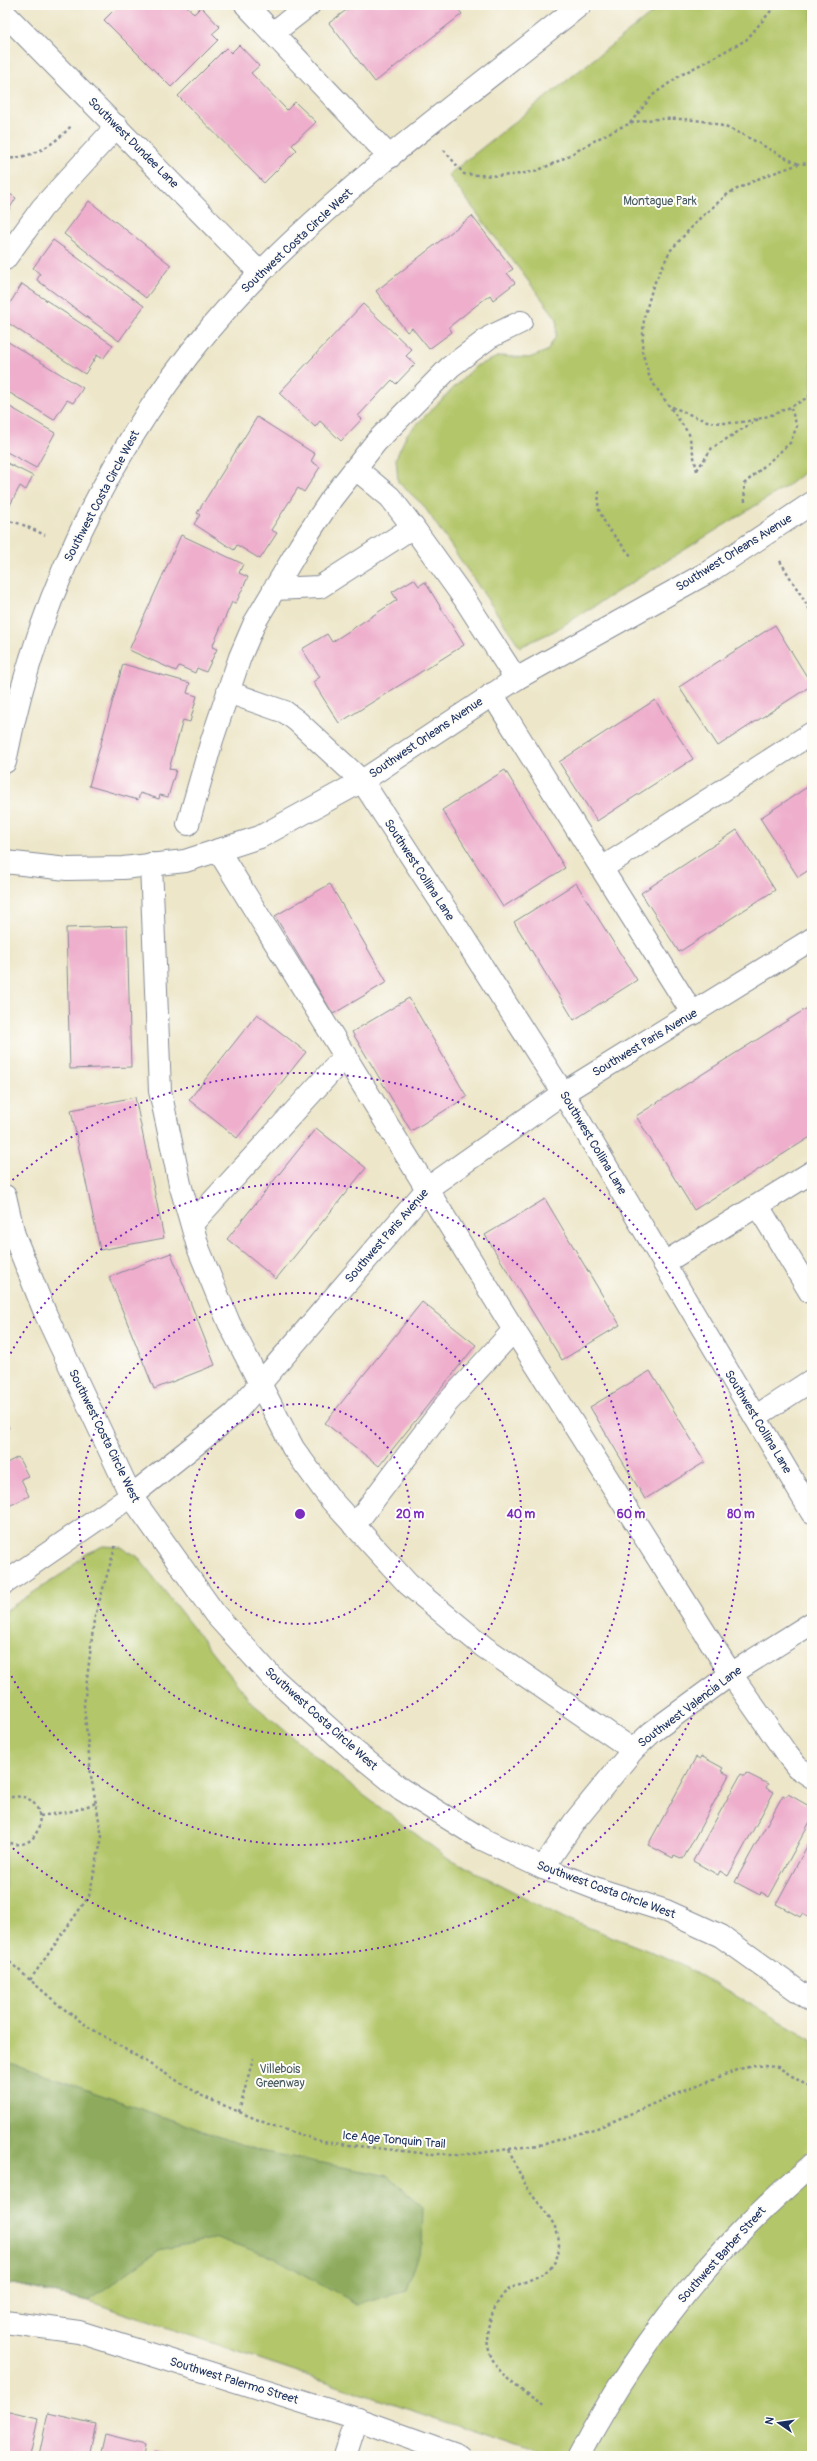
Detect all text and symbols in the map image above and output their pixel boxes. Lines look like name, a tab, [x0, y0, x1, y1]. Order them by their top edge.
street label: Southwest Dundee Lane	[85, 95, 181, 191]
street label: Southwest Costa Circle West	[238, 185, 356, 296]
park label: Montague Park	[623, 194, 697, 209]
street label: Southwest Costa Circle West	[61, 428, 143, 564]
street label: Southwest Orleans Avenue	[673, 511, 795, 595]
street label: Southwest Orleans Avenue	[366, 694, 486, 782]
street label: Southwest Collina Lane	[381, 816, 457, 924]
street label: Southwest Paris Avenue	[590, 1006, 700, 1080]
street label: Southwest Collina Lane	[556, 1089, 630, 1198]
street label: Southwest Paris Avenue	[342, 1186, 432, 1286]
street label: Southwest Costa Circle West	[65, 1367, 143, 1505]
street label: Southwest Collina Lane	[721, 1368, 795, 1477]
centre of rings	[293, 1507, 307, 1521]
text: 20 m	[396, 1507, 424, 1522]
text: 40 m	[506, 1507, 536, 1522]
text: 60 m	[617, 1507, 646, 1522]
text: 80 m	[727, 1507, 755, 1522]
street label: Southwest Valencia Lane	[635, 1663, 745, 1751]
street label: Southwest Costa Circle West	[261, 1664, 381, 1774]
street label: Southwest Costa Circle West	[535, 1858, 678, 1922]
park label: Villebois Greenway	[255, 2062, 305, 2091]
street label: Ice Age Tonquin Trail	[342, 2128, 446, 2152]
street label: Southwest Barber Street	[675, 2204, 769, 2306]
street label: Southwest Palermo Street	[168, 2354, 300, 2408]
north arrow	[759, 2403, 799, 2443]
text: N	[763, 2415, 777, 2426]

